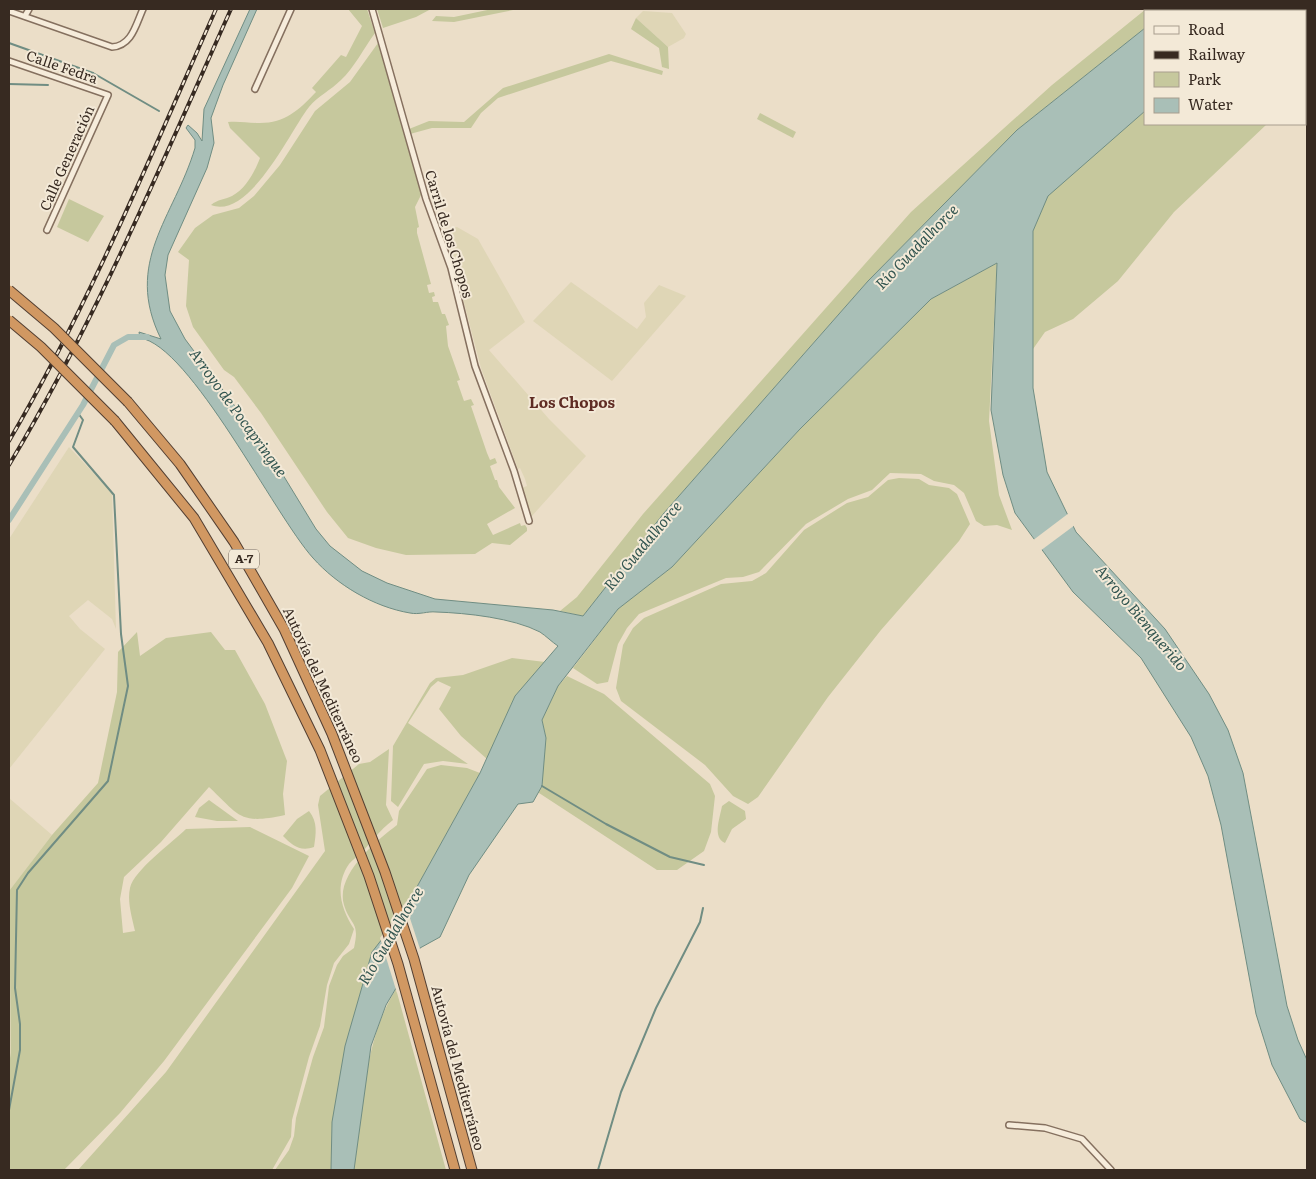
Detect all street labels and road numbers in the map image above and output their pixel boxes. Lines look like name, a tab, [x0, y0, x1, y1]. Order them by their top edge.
street label: Calle Fedra	[24, 44, 101, 88]
street label: Calle Generación	[34, 102, 98, 214]
street label: Carril de los Chopos	[421, 167, 479, 300]
road number: A-7	[229, 550, 259, 568]
street label: Autovía del Mediterráneo	[279, 603, 369, 766]
street label: Autovía del Mediterráneo	[427, 983, 491, 1152]

